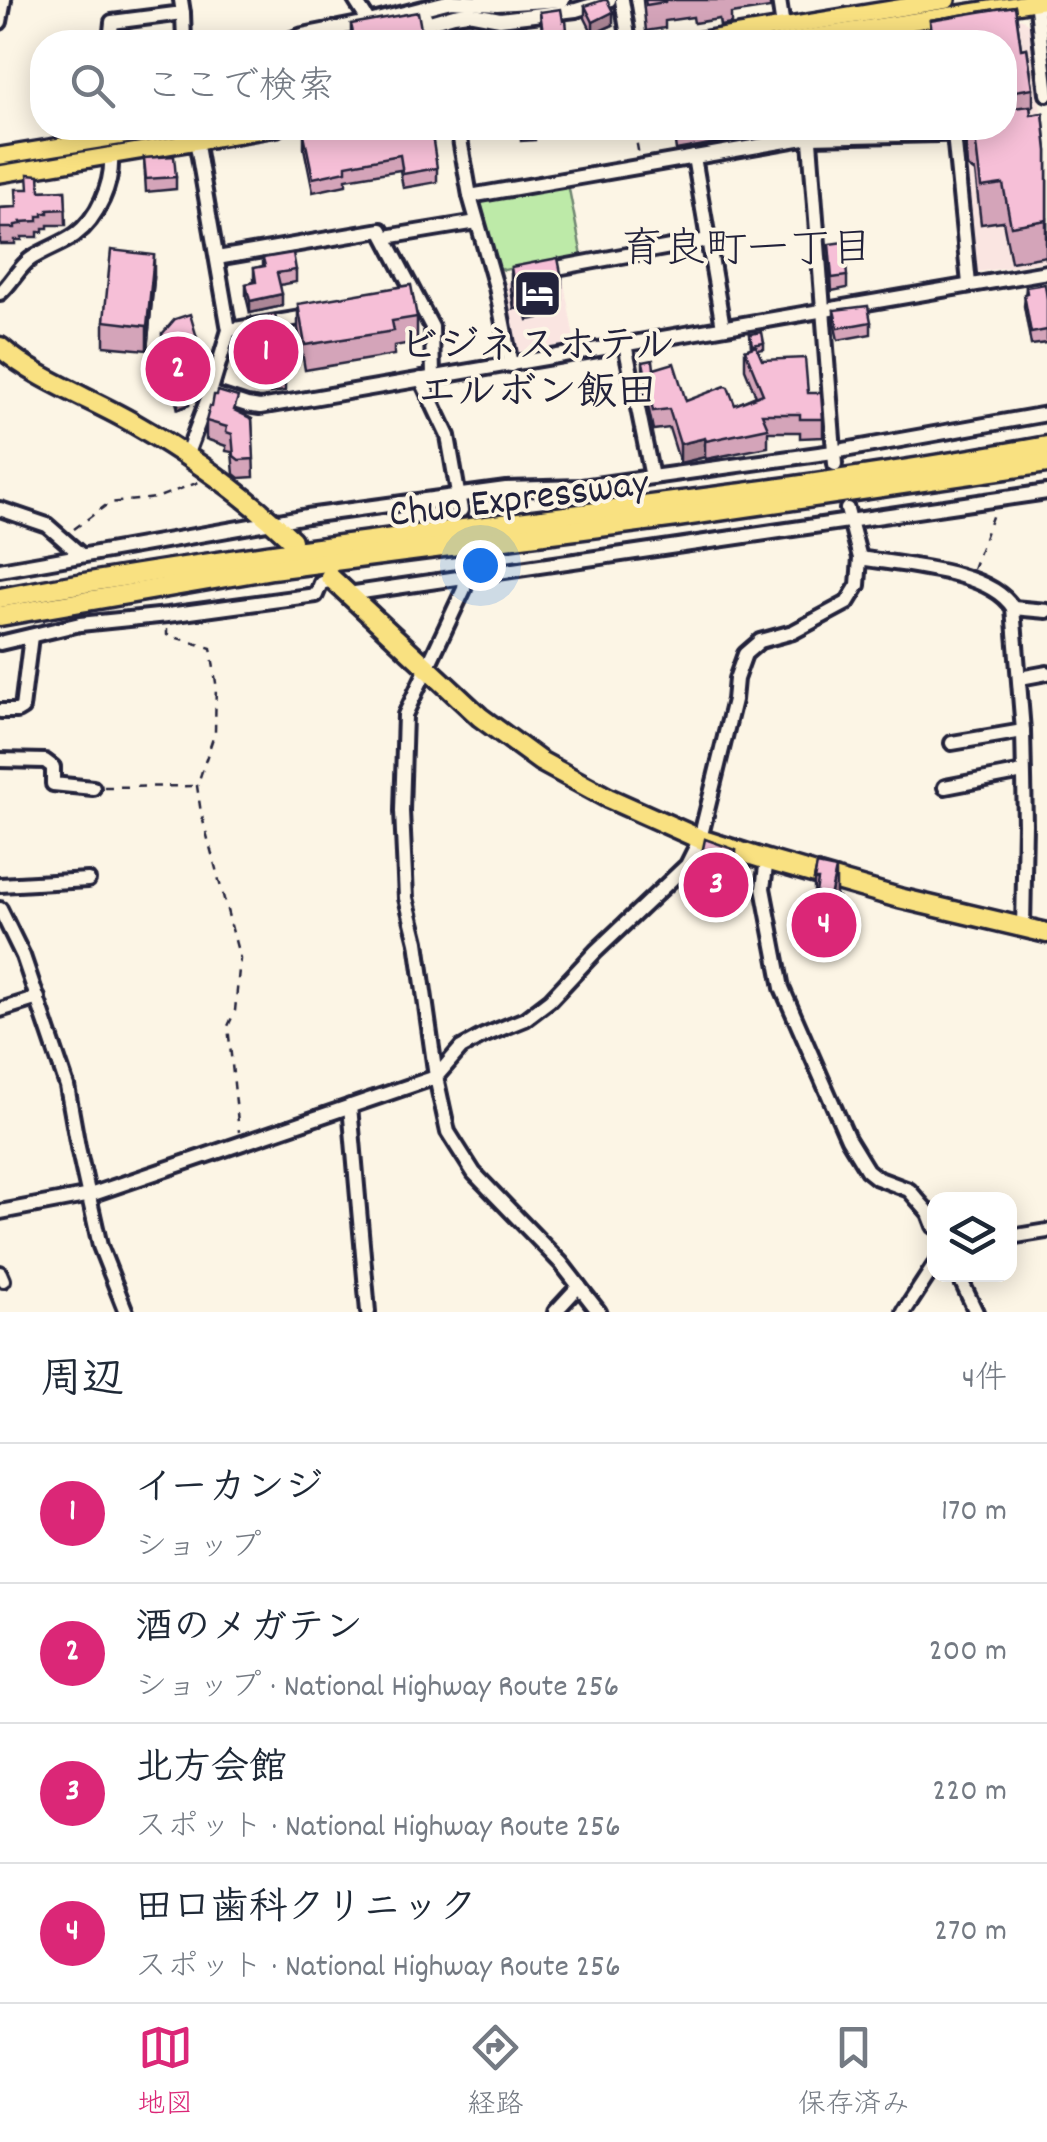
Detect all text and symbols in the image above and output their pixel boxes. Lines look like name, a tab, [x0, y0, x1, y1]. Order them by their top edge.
search box	[30, 30, 1017, 140]
icon: search	[65, 58, 120, 113]
text: ここで検索	[145, 62, 335, 117]
district label: 育良町一丁目	[621, 223, 873, 283]
hotel icon: ビジネスホテル エルボン飯田	[511, 268, 563, 320]
pin: 1	[234, 314, 298, 390]
place label: ビジネスホテル エルボン飯田	[399, 321, 675, 424]
pin: 2	[146, 332, 210, 406]
street label: Chuo Expressway	[386, 458, 653, 546]
your location	[455, 540, 506, 591]
pin: 3	[684, 848, 748, 922]
pin: 4	[792, 888, 856, 962]
map controls	[927, 1192, 1017, 1282]
button: layers	[927, 1192, 1017, 1282]
text: 周辺	[40, 1353, 124, 1413]
text: 4件	[962, 1358, 1007, 1404]
text: イーカンジ	[135, 1463, 323, 1518]
text: 1	[69, 1490, 76, 1536]
text: 170 m	[941, 1490, 1007, 1536]
text: ショップ	[135, 1526, 262, 1572]
text: 酒のメガテン	[135, 1603, 363, 1658]
text: 2	[66, 1630, 79, 1676]
text: 200 m	[929, 1630, 1007, 1676]
text: ショップ · National Highway Route 256	[135, 1666, 619, 1712]
text: 北方会館	[135, 1743, 287, 1798]
text: 3	[65, 1770, 80, 1816]
text: 220 m	[932, 1770, 1007, 1816]
text: スポット · National Highway Route 256	[135, 1806, 621, 1852]
text: 田口歯科クリニック	[135, 1883, 477, 1938]
text: 4	[66, 1910, 79, 1956]
text: 270 m	[934, 1910, 1007, 1956]
text: スポット · National Highway Route 256	[135, 1946, 621, 1992]
tab: 地図	[137, 2020, 193, 2127]
tab: 経路	[467, 2020, 524, 2127]
tab: 保存済み	[798, 2020, 910, 2127]

